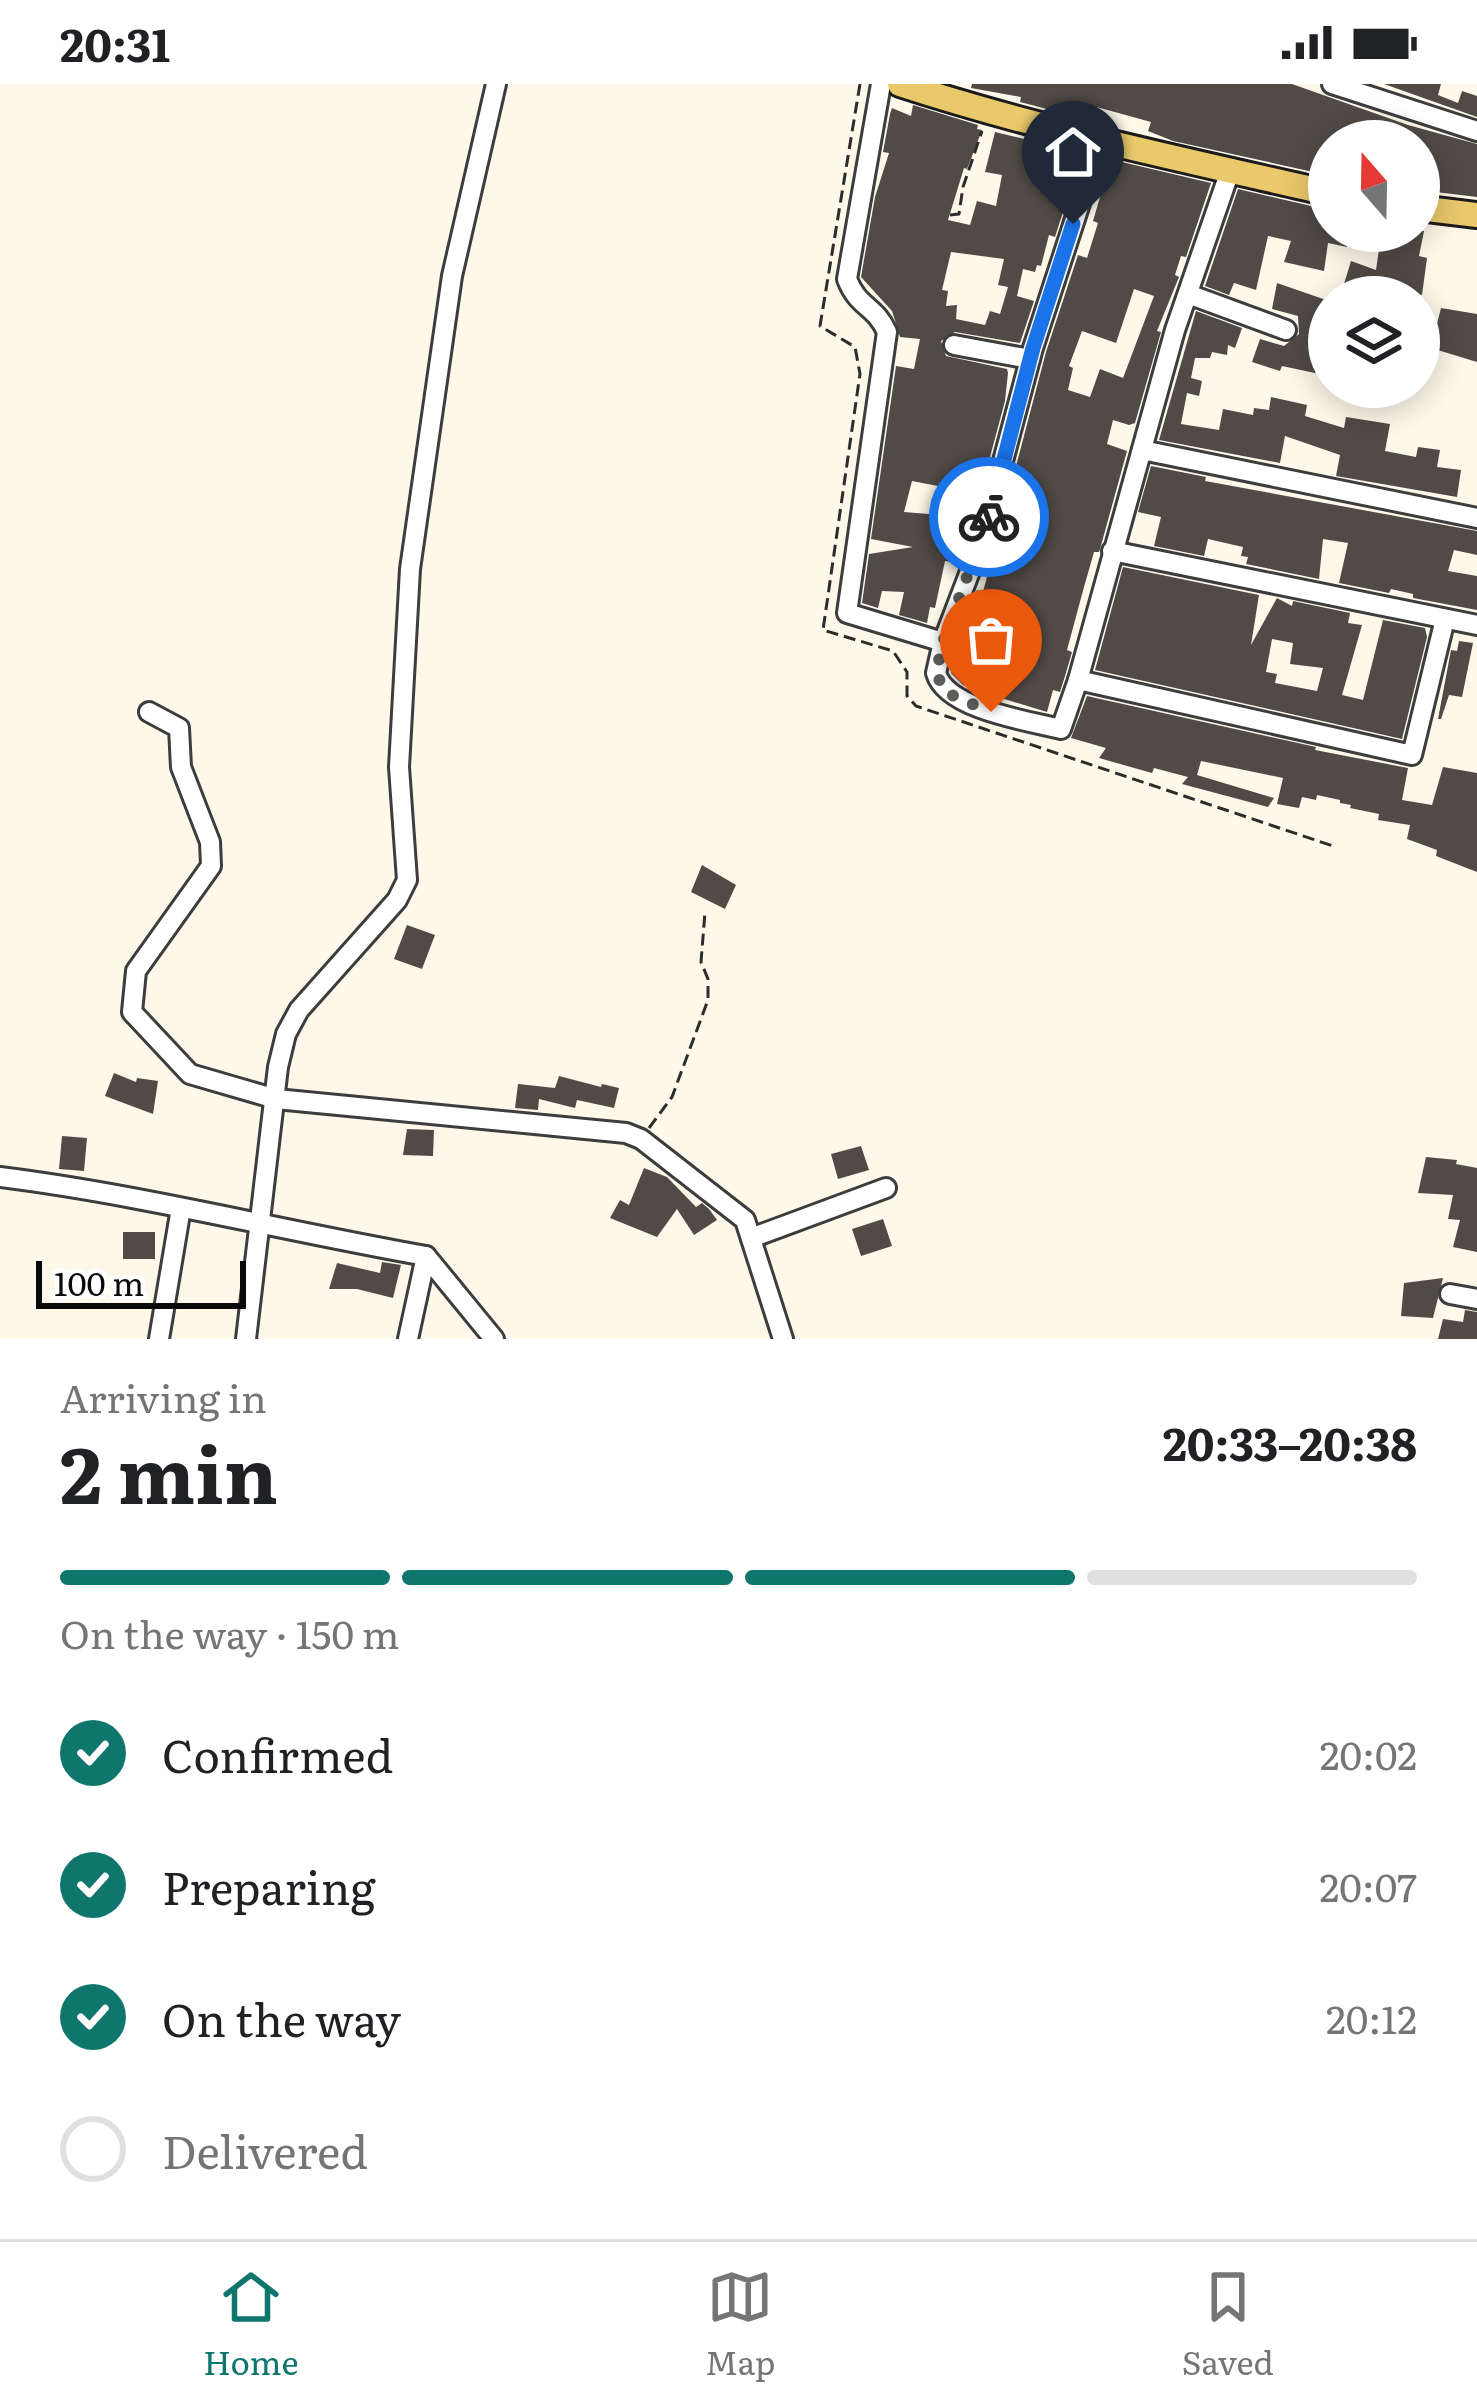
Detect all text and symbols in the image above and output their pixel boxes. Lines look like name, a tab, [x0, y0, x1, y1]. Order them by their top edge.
text: 20:31	[60, 9, 170, 76]
pin	[1022, 101, 1124, 224]
icon: home	[1040, 119, 1106, 185]
north arrow	[1308, 120, 1440, 252]
map controls	[1308, 120, 1440, 408]
button: layers	[1308, 276, 1440, 408]
courier	[929, 457, 1049, 577]
icon: bike	[956, 484, 1022, 550]
pin	[940, 589, 1042, 712]
icon: bag	[958, 607, 1024, 673]
scale bar	[36, 1255, 246, 1308]
text: 100 m	[54, 1257, 144, 1306]
text: Arriving in	[60, 1367, 267, 1425]
text: 20:33–20:38	[1163, 1408, 1417, 1475]
text: 2 min	[60, 1412, 278, 1528]
text: On the way · 150 m	[60, 1603, 400, 1661]
icon: check	[60, 1720, 126, 1786]
text: Confirmed	[162, 1720, 393, 1787]
text: 20:02	[1320, 1724, 1417, 1782]
icon: check	[60, 1852, 126, 1918]
text: Preparing	[162, 1852, 376, 1919]
text: 20:07	[1319, 1856, 1417, 1914]
icon: check	[60, 1984, 126, 2050]
text: On the way	[162, 1984, 401, 2051]
text: 20:12	[1326, 1988, 1417, 2046]
text: Delivered	[162, 2116, 368, 2183]
tab: Home	[203, 2264, 299, 2385]
tab: Map	[705, 2264, 775, 2385]
tab: Saved	[1182, 2264, 1274, 2385]

